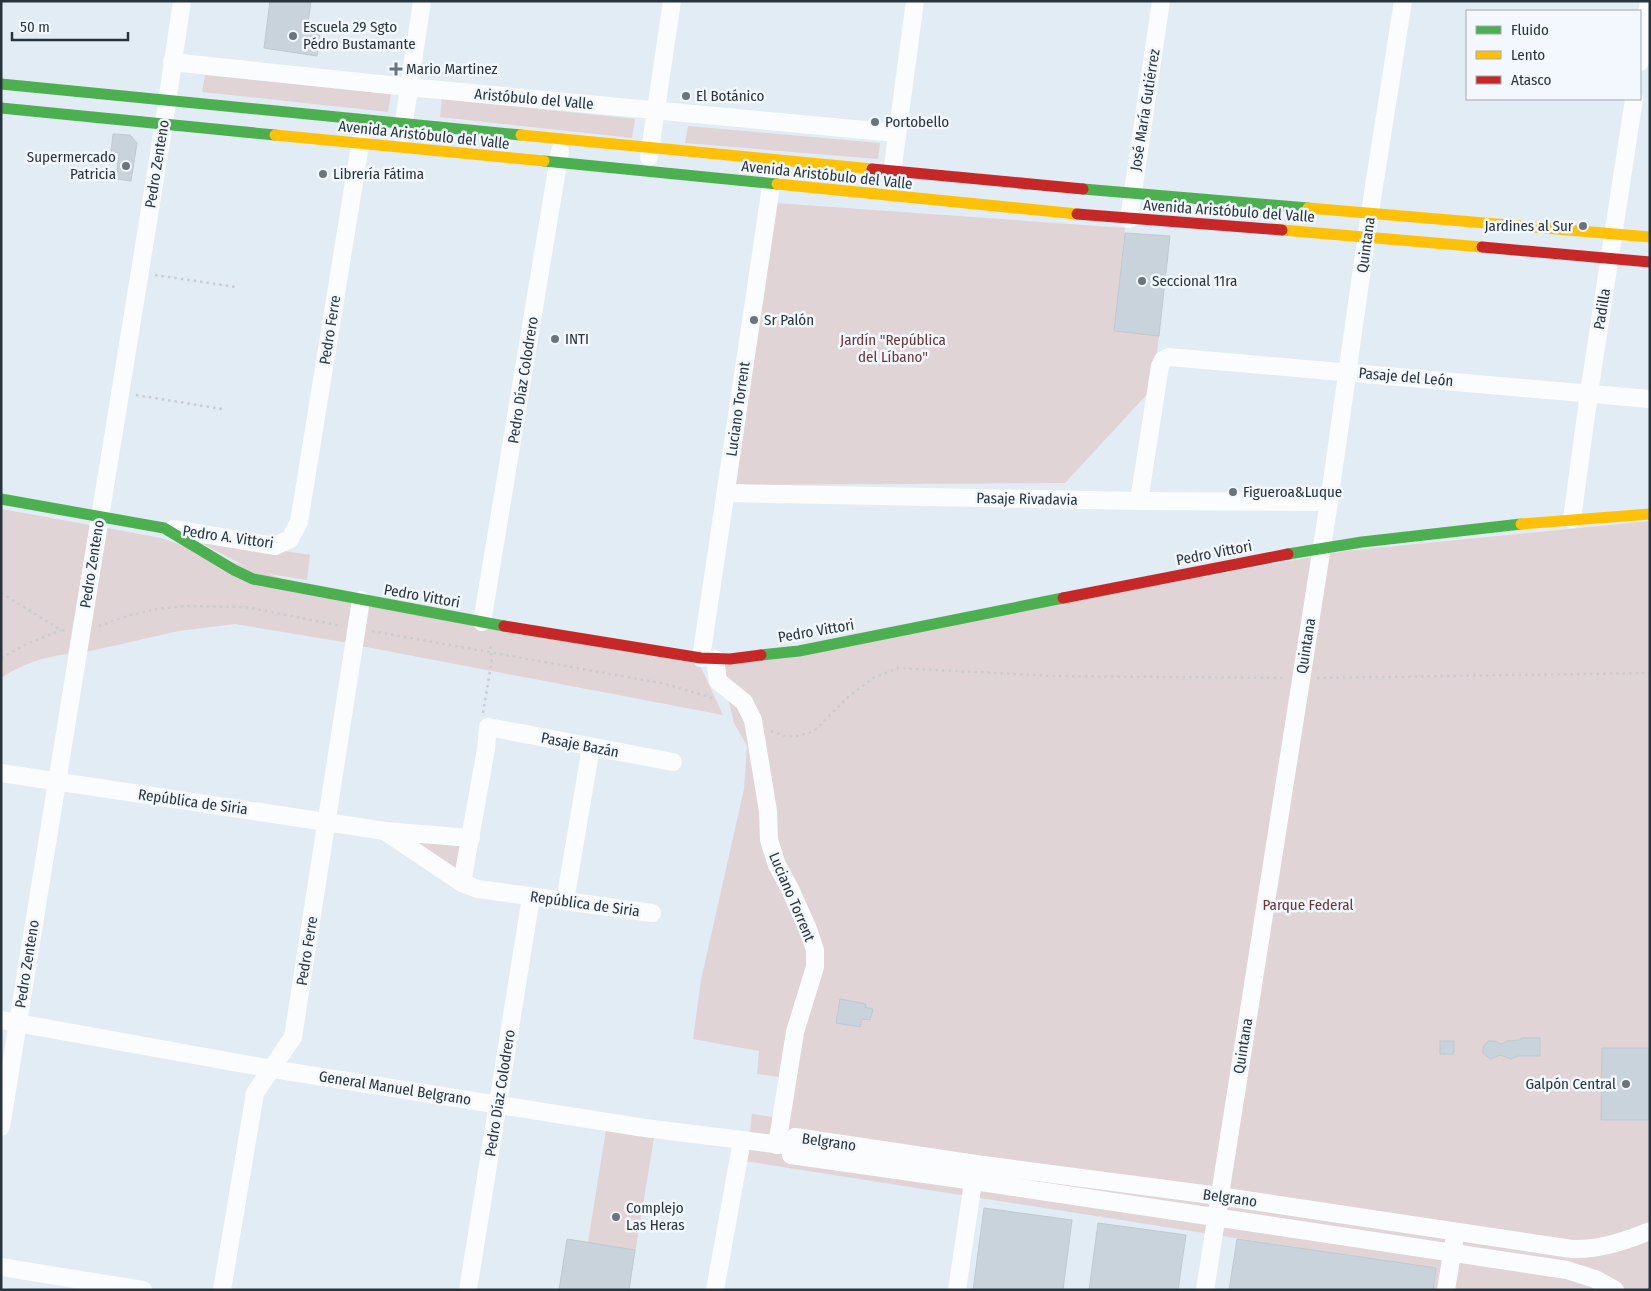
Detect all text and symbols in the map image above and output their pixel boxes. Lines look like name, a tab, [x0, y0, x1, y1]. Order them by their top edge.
scale bar	[12, 10, 129, 42]
legend	[1466, 10, 1641, 100]
text: 50 m	[20, 18, 50, 36]
place label: Escuela 29 Sgto Pédro Bustamante	[303, 18, 416, 53]
text: Fluido	[1511, 21, 1549, 39]
marker: Escuela 29 Sgto Pédro Bustamante	[287, 30, 299, 42]
text: Lento	[1511, 46, 1545, 64]
street label: José María Gutiérrez	[1126, 48, 1164, 172]
place label: Mario Martinez	[406, 60, 498, 78]
marker: Mario Martinez	[390, 63, 402, 75]
text: Atasco	[1511, 71, 1551, 89]
street label: Aristóbulo del Valle	[474, 85, 594, 113]
place label: El Botánico	[696, 87, 764, 105]
marker: El Botánico	[680, 90, 692, 102]
place label: Portobello	[885, 113, 949, 131]
marker: Portobello	[869, 116, 881, 128]
street label: Avenida Aristóbulo del Valle	[338, 117, 510, 153]
street label: Pedro Zenteno	[141, 119, 173, 209]
place label: Supermercado Patricia	[27, 148, 116, 183]
street label: Avenida Aristóbulo del Valle	[741, 157, 913, 193]
marker: Supermercado Patricia	[120, 160, 132, 172]
place label: Librería Fátima	[333, 165, 424, 183]
marker: Librería Fátima	[317, 168, 329, 180]
street label: Avenida Aristóbulo del Valle	[1143, 196, 1315, 226]
street label: Quintana	[1353, 216, 1379, 274]
place label: Jardines al Sur	[1484, 217, 1574, 235]
marker: Jardines al Sur	[1577, 220, 1589, 232]
place label: Seccional 11ra	[1152, 272, 1237, 290]
marker: Seccional 11ra	[1136, 275, 1148, 287]
street label: Padilla	[1590, 287, 1614, 331]
street label: Pedro Ferre	[316, 294, 344, 366]
place label: Sr Palón	[764, 311, 814, 329]
marker: Sr Palón	[748, 314, 760, 326]
street label: Pedro Díaz Colodrero	[504, 315, 542, 445]
place label: INTI	[565, 330, 589, 348]
park label: Jardín "República del Líbano"	[840, 331, 946, 366]
marker: INTI	[549, 333, 561, 345]
street label: Luciano Torrent	[722, 360, 754, 457]
street label: Pasaje del León	[1358, 364, 1454, 390]
place label: Figueroa&Luque	[1243, 483, 1342, 501]
marker: Figueroa&Luque	[1227, 486, 1239, 498]
street label: Pasaje Rivadavia	[976, 489, 1078, 509]
street label: Pedro Zenteno	[76, 519, 108, 609]
street label: Pedro A. Vittori	[181, 522, 275, 552]
street label: Pedro Vittori	[1174, 537, 1254, 569]
street label: Pedro Vittori	[383, 580, 461, 612]
street label: Pedro Vittori	[777, 615, 855, 647]
street label: Quintana	[1293, 617, 1319, 675]
street label: Pasaje Bazán	[539, 729, 621, 761]
street label: República de Siria	[137, 785, 249, 819]
street label: Luciano Torrent	[765, 850, 819, 945]
street label: República de Siria	[529, 887, 641, 921]
park label: Parque Federal	[1263, 896, 1353, 914]
street label: Pedro Ferre	[293, 915, 321, 987]
street label: Pedro Zenteno	[11, 919, 43, 1009]
street label: Quintana	[1230, 1017, 1256, 1075]
street label: Pedro Díaz Colodrero	[481, 1028, 519, 1158]
street label: General Manuel Belgrano	[318, 1067, 473, 1109]
place label: Galpón Central	[1525, 1075, 1616, 1093]
marker: Galpón Central	[1620, 1078, 1632, 1090]
street label: Belgrano	[801, 1129, 857, 1155]
street label: Belgrano	[1202, 1185, 1258, 1211]
place label: Complejo Las Heras	[626, 1199, 685, 1234]
marker: Complejo Las Heras	[610, 1211, 622, 1223]

